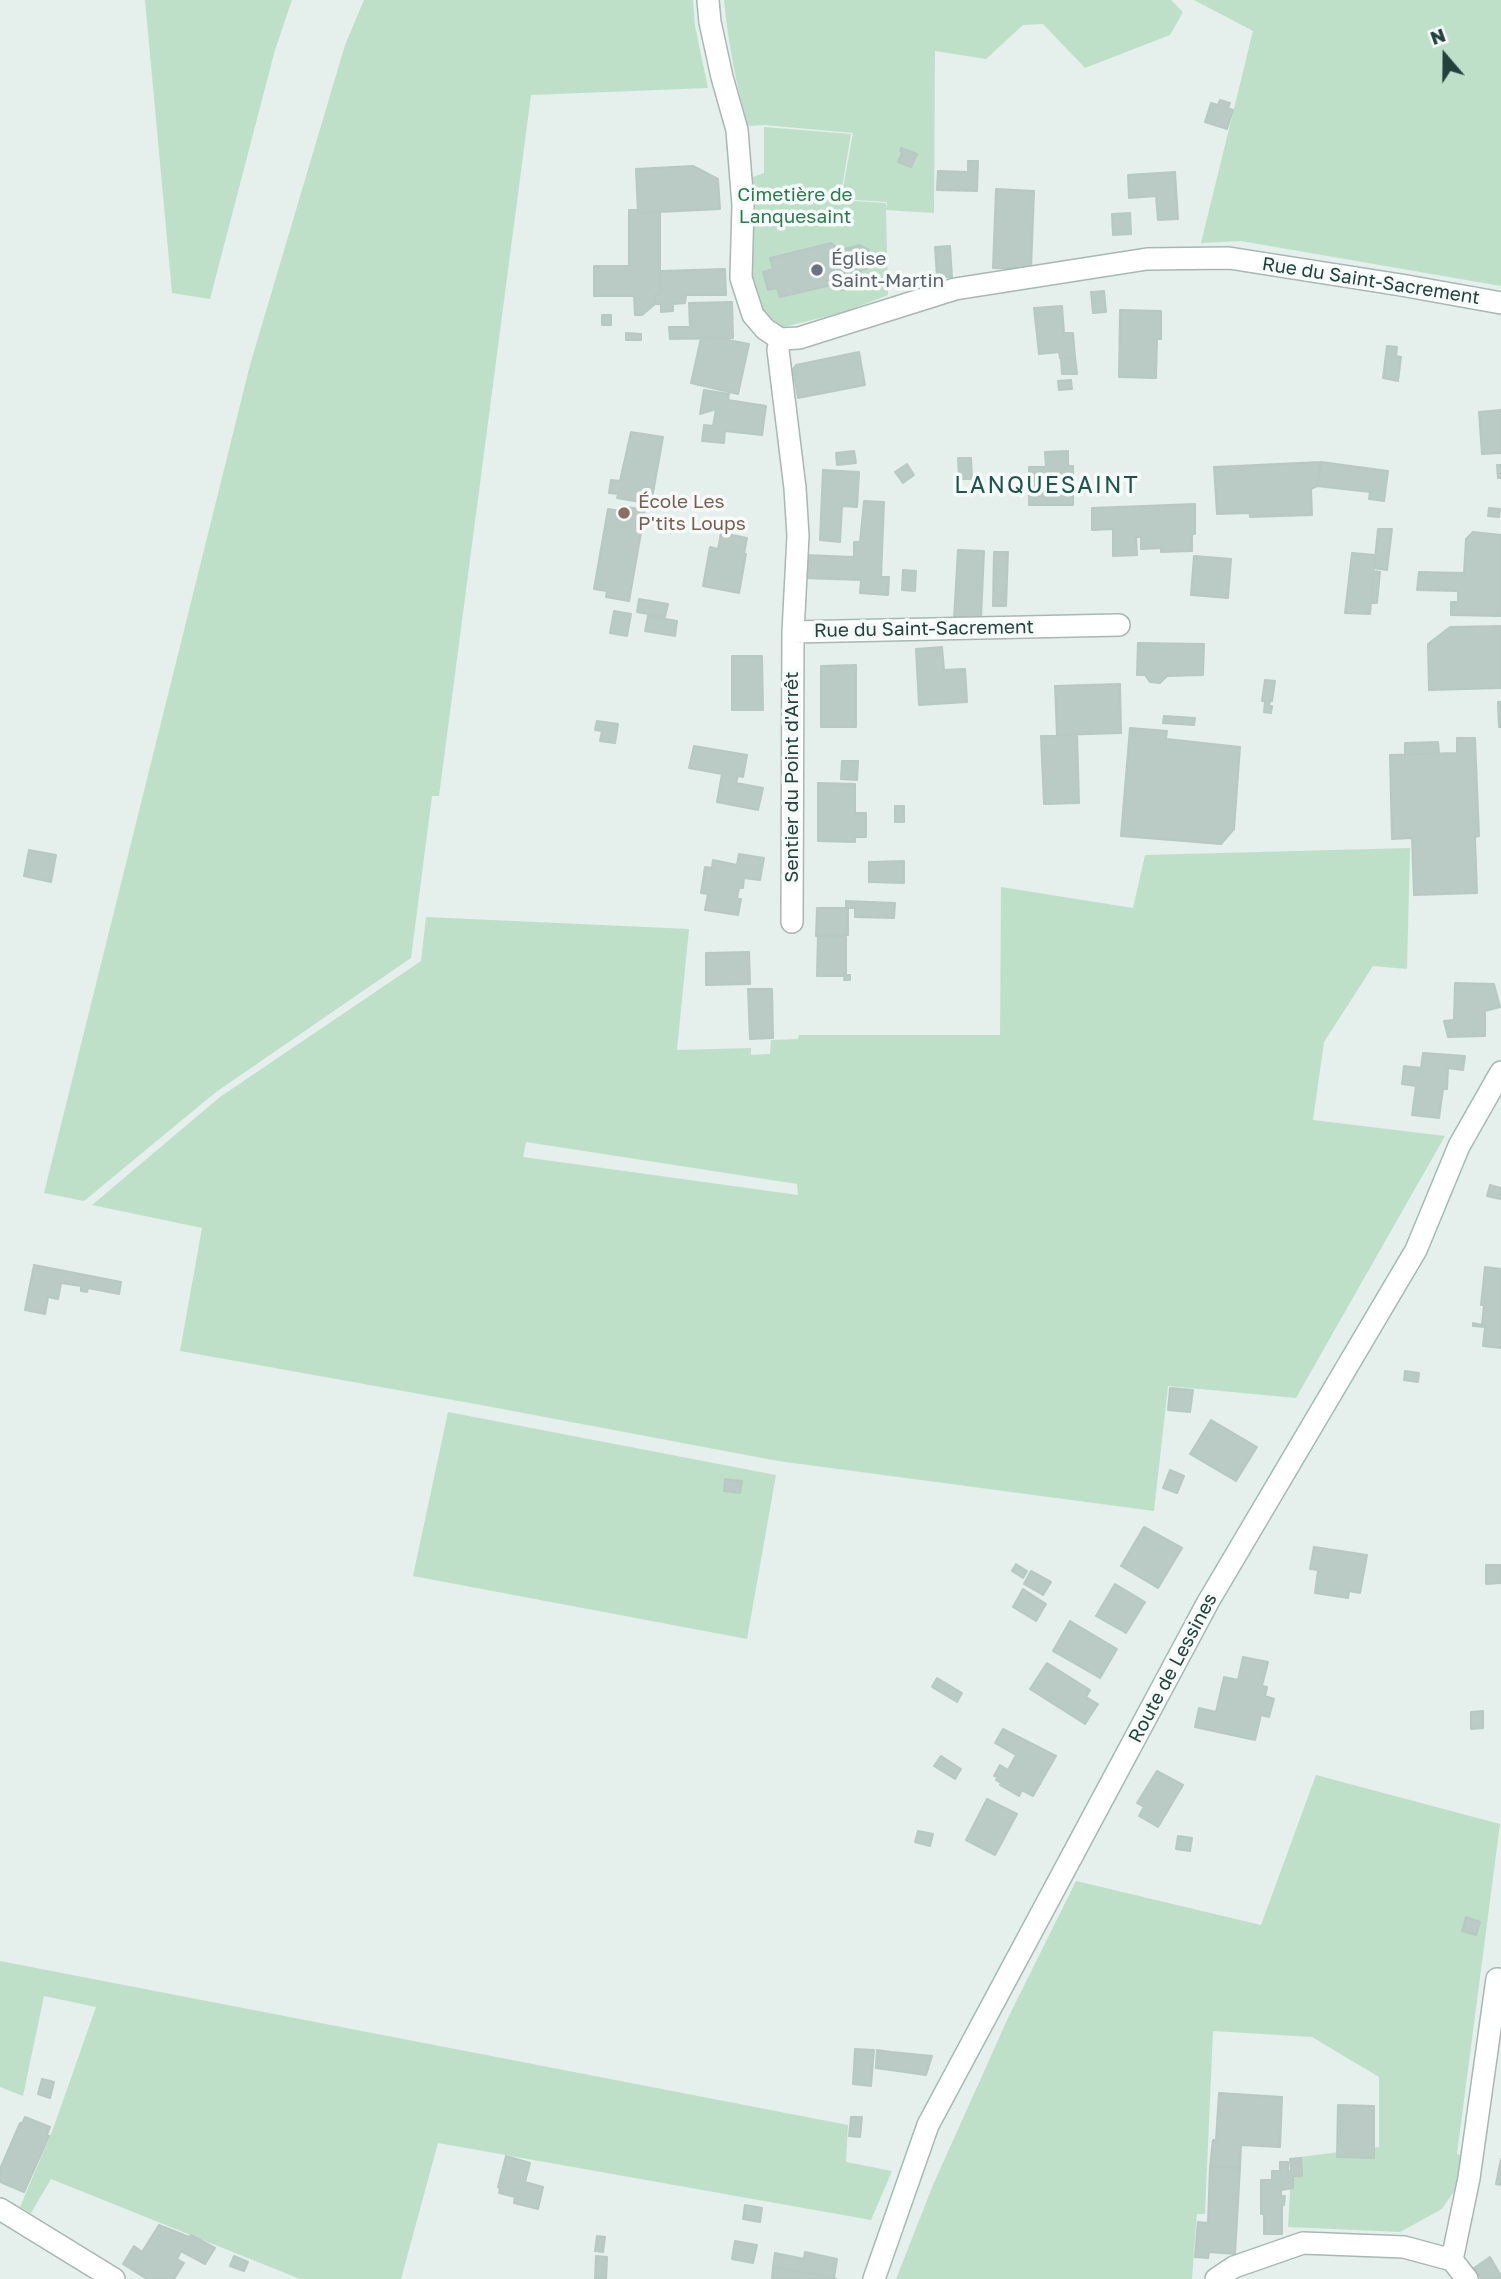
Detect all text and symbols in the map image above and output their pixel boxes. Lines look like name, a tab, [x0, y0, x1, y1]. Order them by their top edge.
north arrow	[1410, 21, 1480, 91]
text: N	[1427, 23, 1448, 49]
park label: Cimetière de Lanquesaint	[737, 184, 853, 228]
place label: Église Saint-Martin	[831, 248, 944, 292]
street label: Rue du Saint-Sacrement	[1261, 253, 1481, 309]
marker: Église Saint-Martin	[809, 262, 825, 278]
district label: LANQUESAINT	[956, 472, 1138, 500]
place label: École Les P'tits Loups	[638, 491, 746, 535]
marker: École Les P'tits Loups	[616, 505, 632, 521]
street label: Rue du Saint-Sacrement	[814, 616, 1034, 642]
street label: Sentier du Point d'Arrêt	[781, 671, 803, 883]
street label: Route de Lessines	[1124, 1589, 1222, 1747]

